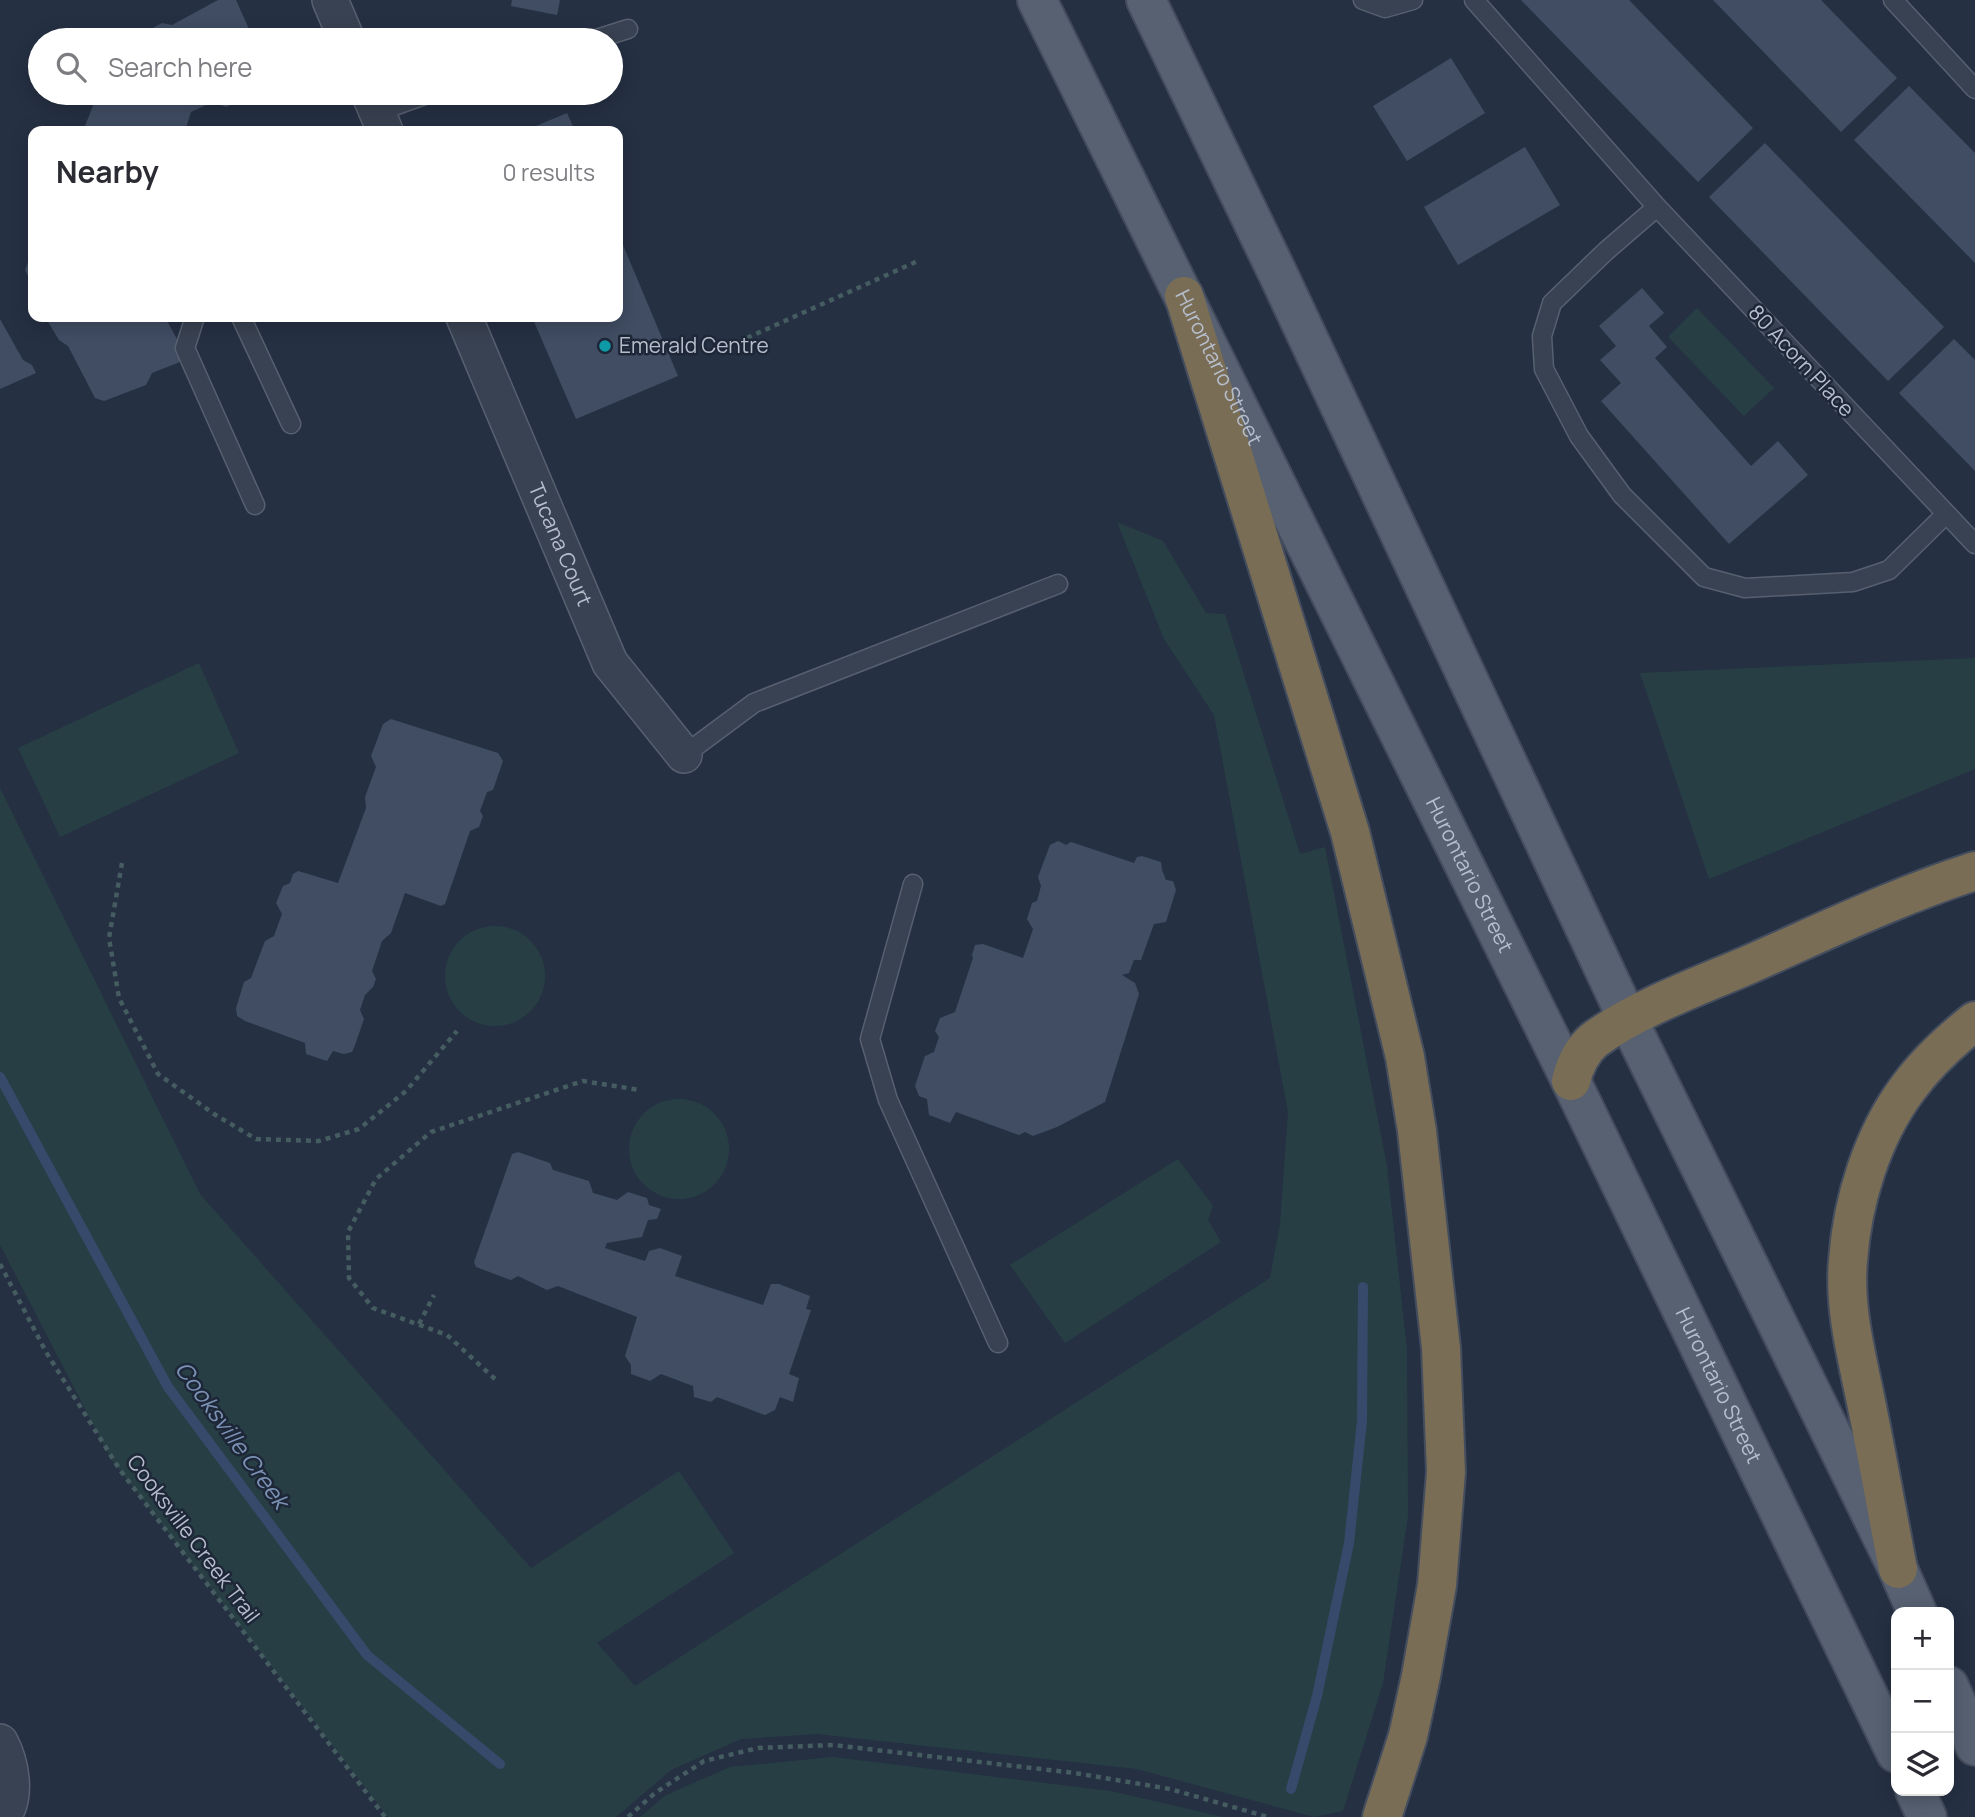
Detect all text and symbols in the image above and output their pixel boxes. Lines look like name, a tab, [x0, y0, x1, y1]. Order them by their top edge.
search box	[28, 28, 623, 105]
icon: search	[52, 48, 90, 86]
text: Search here	[108, 49, 253, 85]
text: Nearby	[56, 151, 159, 192]
text: 0 results	[502, 156, 595, 188]
street label: Hurontario Street	[1169, 285, 1270, 450]
street label: 80 Acorn Place	[1743, 298, 1861, 422]
place label: Emerald Centre	[619, 331, 769, 359]
marker: Emerald Centre	[597, 338, 613, 354]
street label: Tucana Court	[522, 478, 599, 610]
street label: Hurontario Street	[1420, 792, 1520, 957]
street label: Hurontario Street	[1670, 1302, 1769, 1468]
water label: Cooksville Creek	[168, 1354, 299, 1518]
street label: Cooksville Creek Trail	[121, 1448, 266, 1628]
map controls	[1891, 1607, 1954, 1796]
button: +	[1891, 1607, 1954, 1670]
button: −	[1891, 1670, 1954, 1733]
button: layers	[1891, 1733, 1954, 1796]

